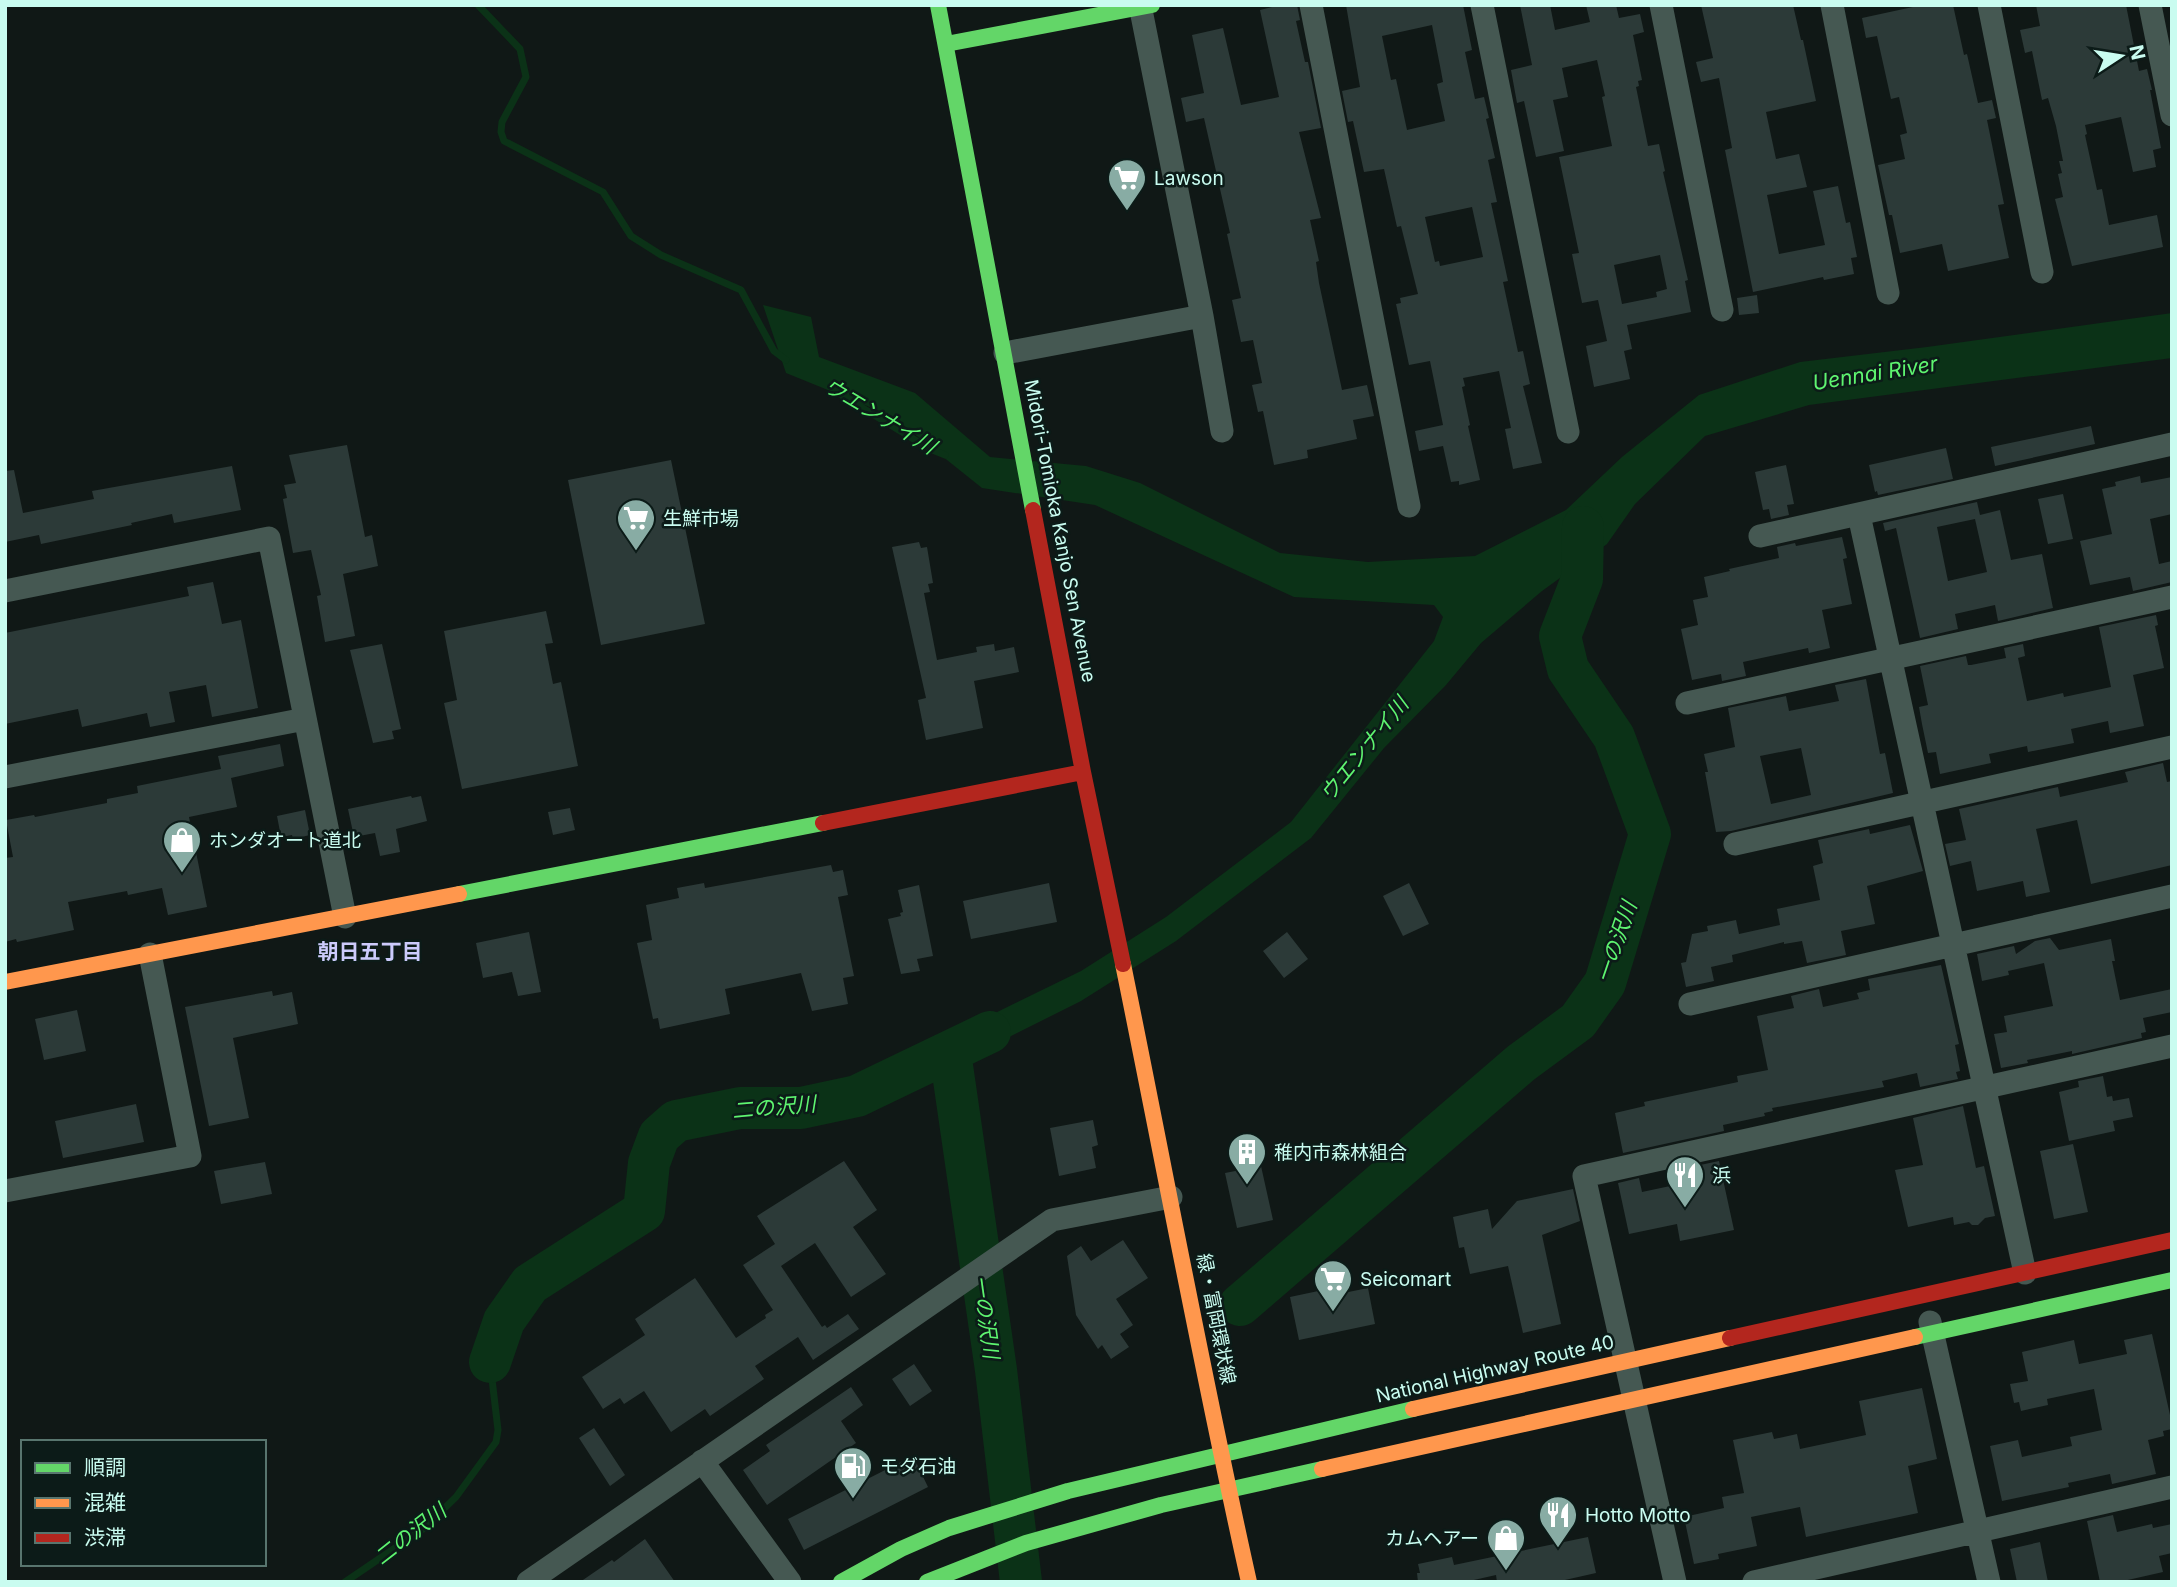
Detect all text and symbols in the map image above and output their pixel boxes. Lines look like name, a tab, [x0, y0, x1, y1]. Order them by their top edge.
north arrow	[2086, 21, 2156, 91]
text: N	[2124, 43, 2150, 62]
supermarket icon: Lawson	[1106, 157, 1148, 212]
place label: Lawson	[1154, 167, 1224, 190]
water label: Uennai River	[1811, 351, 1940, 395]
water label: ウエンナイ川	[820, 373, 942, 460]
street label: Midori-Tomioka Kanjo Sen Avenue	[1019, 378, 1101, 684]
supermarket icon: 生鮮市場	[615, 497, 657, 552]
place label: 生鮮市場	[663, 507, 739, 530]
water label: ウエンナイ川	[1315, 691, 1415, 806]
shop icon: ホンダオート道北	[161, 819, 203, 874]
place label: ホンダオート道北	[209, 829, 361, 852]
water label: 一の沢川	[1591, 896, 1642, 986]
district label: 朝日五丁目	[318, 939, 423, 964]
water label: 二の沢川	[731, 1091, 819, 1123]
building icon: 稚内市森林組合	[1226, 1131, 1268, 1186]
place label: 稚内市森林組合	[1274, 1141, 1407, 1164]
restaurant icon: 浜	[1664, 1154, 1706, 1209]
place label: 浜	[1712, 1164, 1731, 1187]
street label: 緑・富岡環状線	[1192, 1252, 1240, 1386]
supermarket icon: Seicomart	[1312, 1258, 1354, 1313]
place label: Seicomart	[1360, 1268, 1451, 1291]
water label: 一の沢川	[968, 1274, 1005, 1362]
street label: National Highway Route 40	[1374, 1330, 1616, 1408]
legend	[21, 1440, 266, 1566]
fuel station icon: モダ石油	[832, 1445, 874, 1500]
text: 順調	[84, 1455, 126, 1480]
place label: モダ石油	[880, 1455, 956, 1478]
text: 混雑	[84, 1490, 126, 1515]
restaurant icon: Hotto Motto	[1537, 1494, 1579, 1549]
water label: 二の沢川	[369, 1497, 452, 1570]
place label: Hotto Motto	[1585, 1504, 1691, 1527]
shop icon: カムヘアー	[1485, 1517, 1527, 1572]
text: 渋滞	[84, 1525, 126, 1550]
place label: カムヘアー	[1385, 1527, 1479, 1550]

